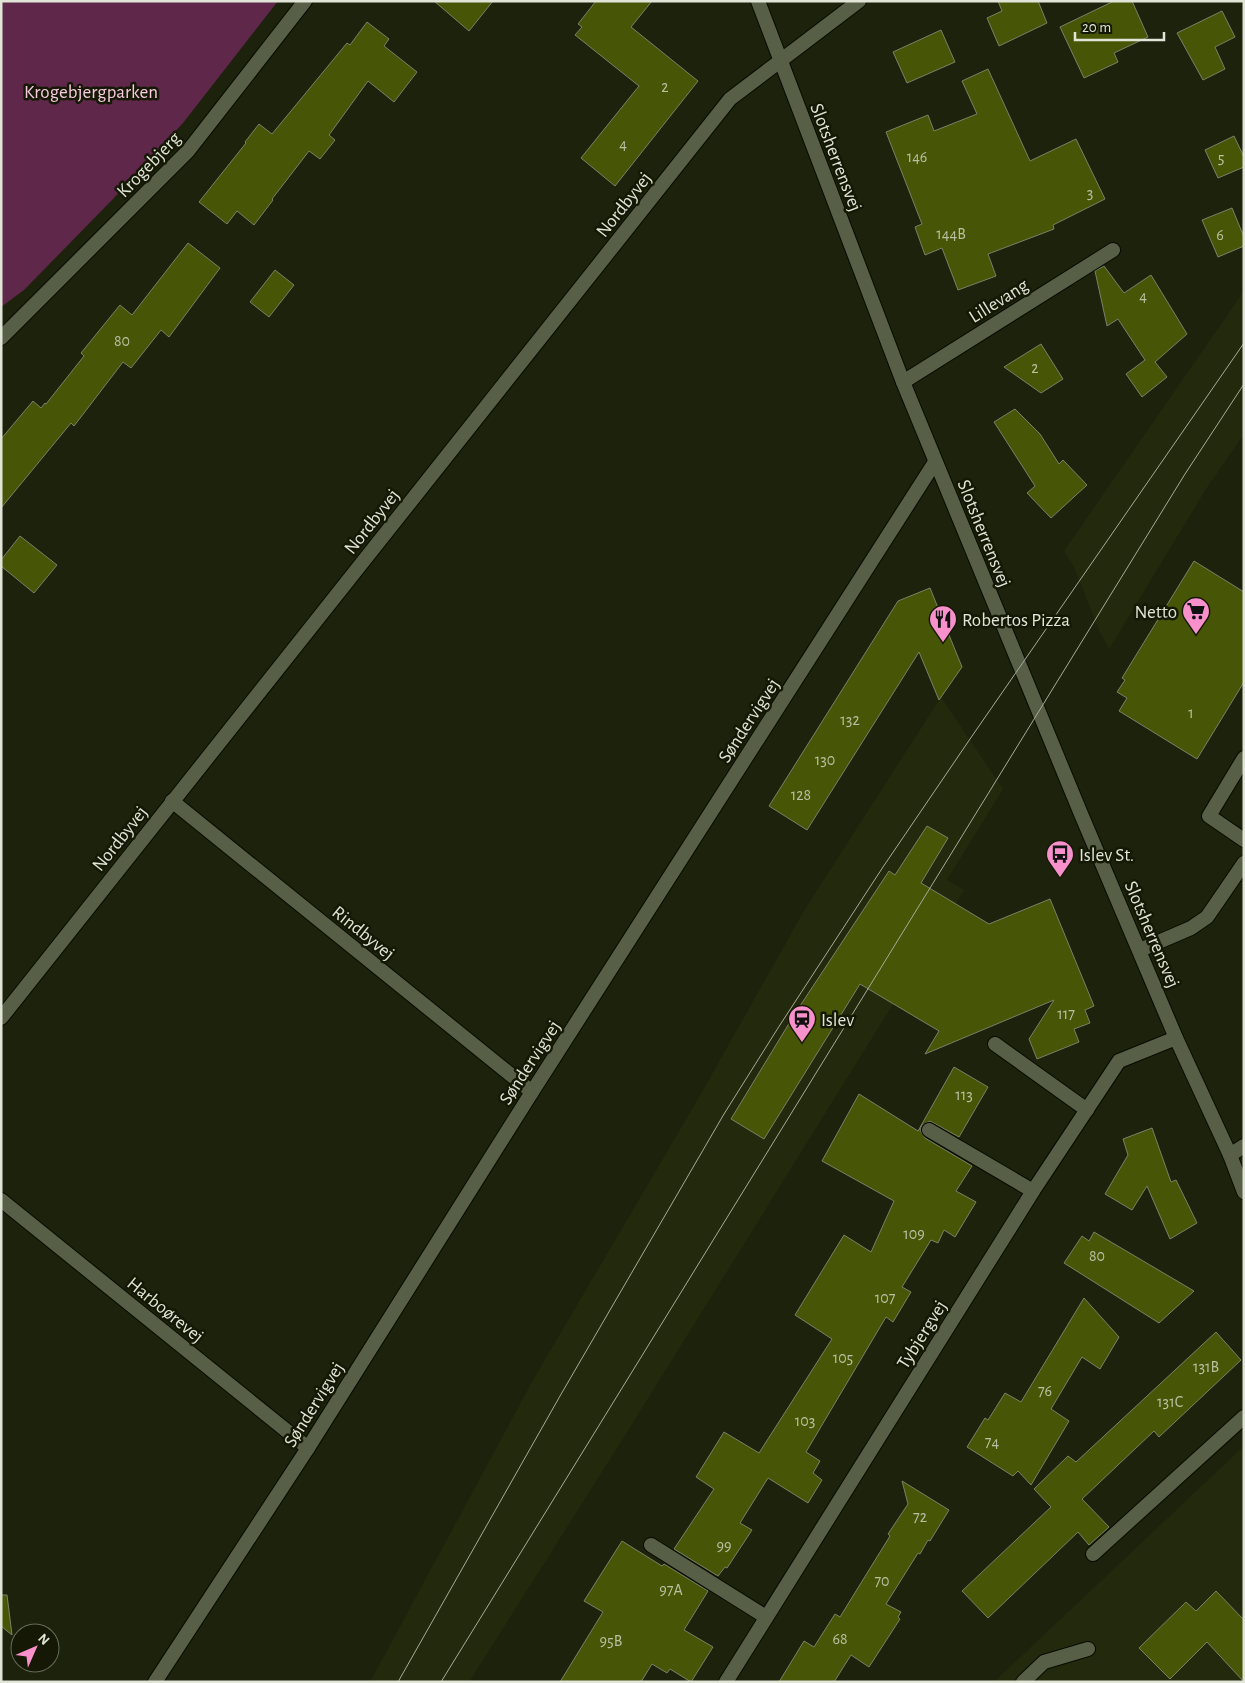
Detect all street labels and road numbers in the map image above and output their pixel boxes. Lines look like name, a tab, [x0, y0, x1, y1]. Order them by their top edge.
street label: Slotsherrensvej	[806, 101, 865, 214]
street label: Krogebjerg	[114, 128, 185, 201]
street label: Nordbyvej	[593, 169, 655, 241]
street label: Lillevang	[966, 275, 1032, 327]
street label: Slotsherrensvej	[953, 477, 1014, 590]
street label: Nordbyvej	[341, 486, 403, 558]
street label: Søndervigvej	[715, 675, 783, 766]
street label: Nordbyvej	[89, 803, 151, 875]
street label: Slotsherrensvej	[1121, 878, 1183, 991]
street label: Rindbyvej	[328, 903, 398, 964]
street label: Søndervigvej	[496, 1017, 564, 1108]
street label: Harboørevej	[123, 1274, 207, 1347]
street label: Tybjergvej	[894, 1297, 951, 1372]
street label: Søndervigvej	[281, 1359, 348, 1451]

